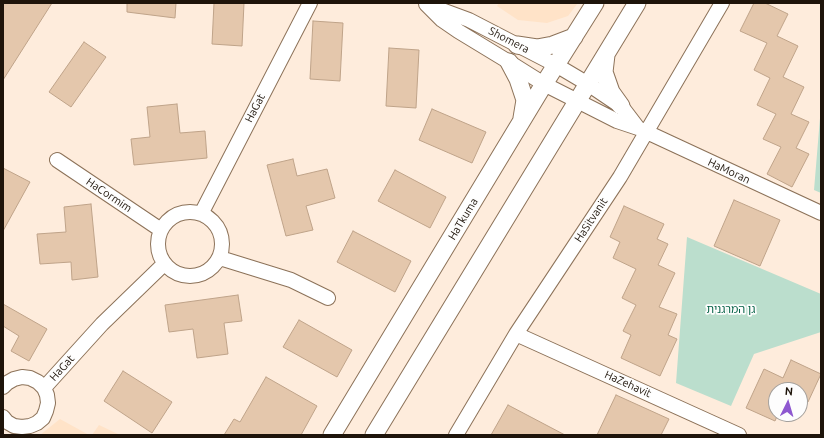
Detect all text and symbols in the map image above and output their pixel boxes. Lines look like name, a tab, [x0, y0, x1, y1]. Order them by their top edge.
street label: Shomera	[486, 24, 532, 56]
street label: HaGat	[242, 91, 268, 125]
street label: HaMoran	[706, 155, 752, 187]
street label: HaCormim	[84, 175, 134, 215]
street label: HaSitvanit	[572, 195, 610, 245]
street label: HaTkuma	[445, 196, 481, 242]
park label: גן המרגנית	[707, 302, 755, 316]
street label: HaGat	[47, 352, 77, 384]
street label: HaZehavit	[603, 368, 653, 400]
north arrow	[768, 382, 808, 422]
text: N	[784, 385, 794, 397]

